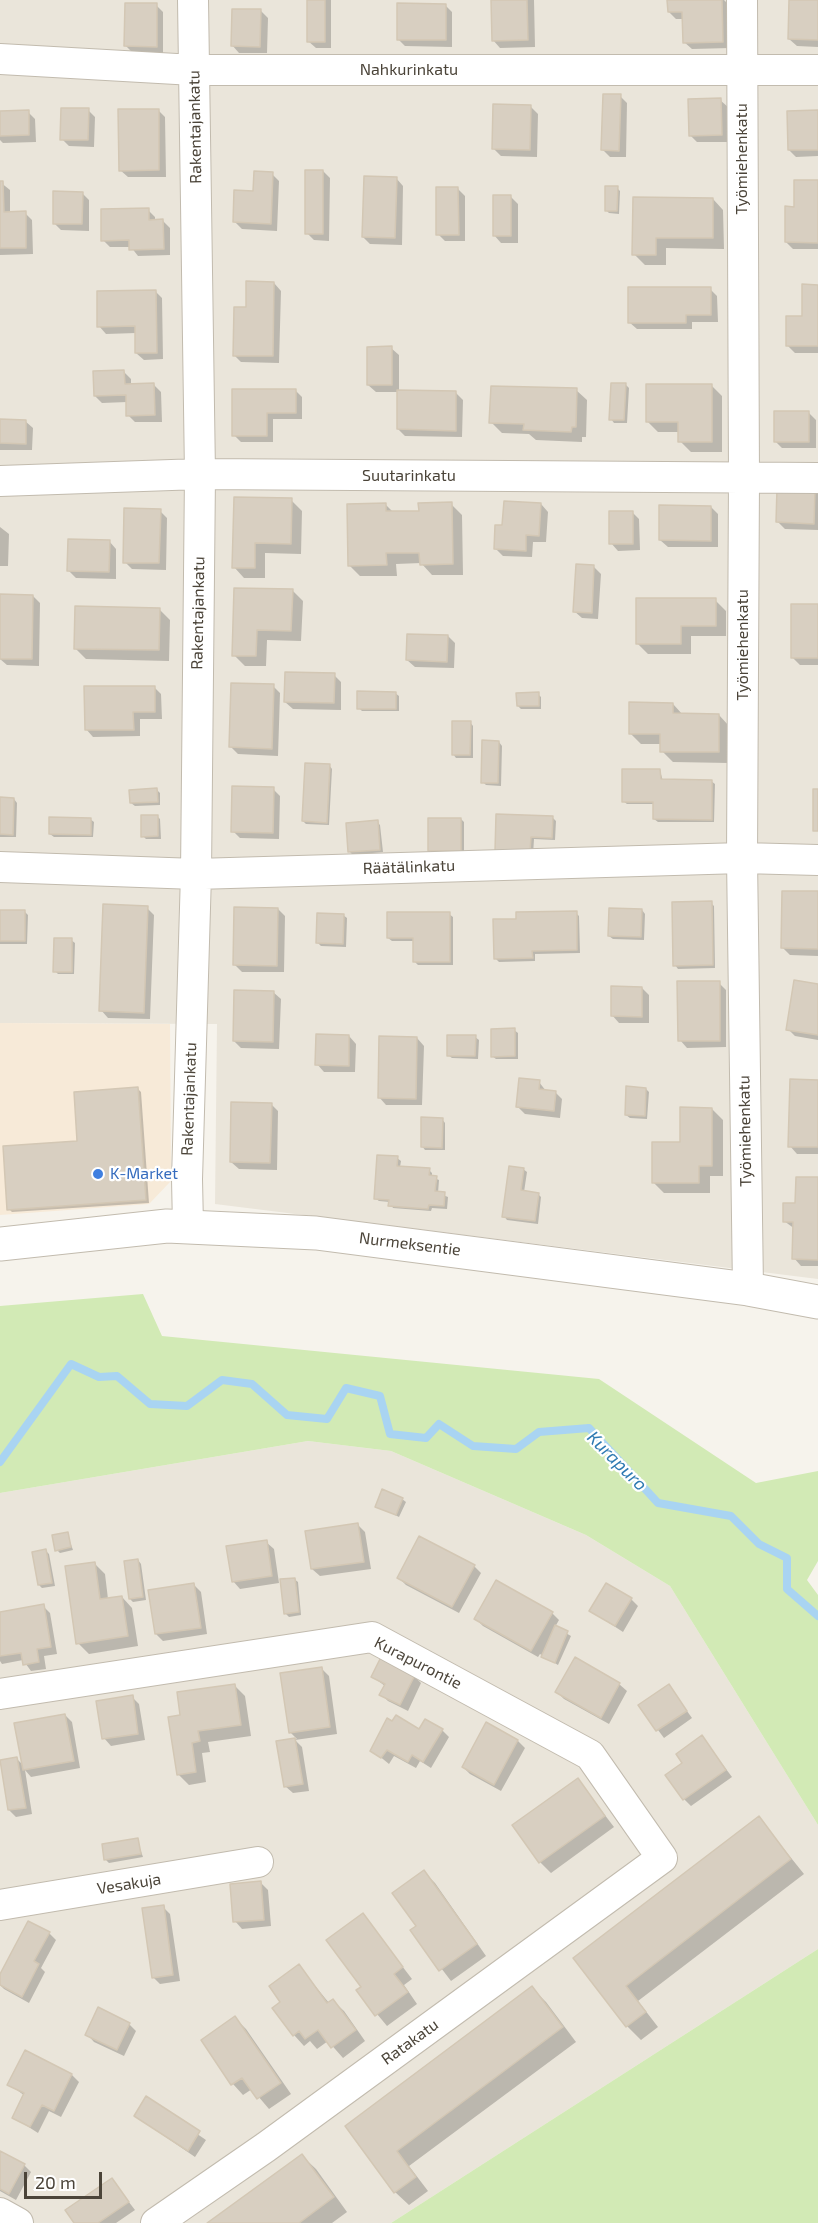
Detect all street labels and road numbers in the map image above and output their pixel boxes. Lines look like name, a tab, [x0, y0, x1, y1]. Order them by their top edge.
street label: Nahkurinkatu	[360, 60, 458, 80]
street label: Rakentajankatu	[184, 70, 206, 184]
street label: Työmiehenkatu	[732, 103, 752, 215]
street label: Suutarinkatu	[362, 466, 456, 486]
street label: Rakentajankatu	[187, 556, 209, 670]
street label: Työmiehenkatu	[733, 589, 753, 701]
street label: Räätälinkatu	[362, 856, 456, 878]
street label: Rakentajankatu	[177, 1042, 201, 1156]
street label: Työmiehenkatu	[734, 1075, 756, 1187]
street label: Nurmeksentie	[358, 1228, 462, 1260]
street label: Kurapurontie	[371, 1633, 465, 1693]
street label: Vesakuja	[96, 1869, 162, 1899]
street label: Ratakatu	[378, 2015, 442, 2069]

